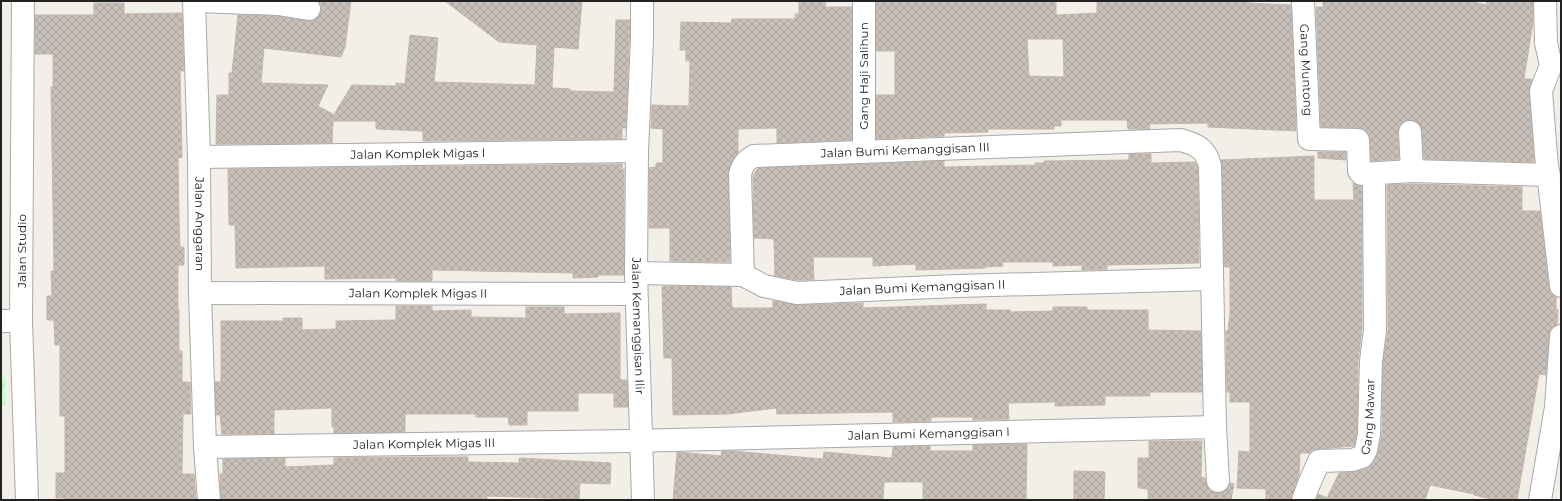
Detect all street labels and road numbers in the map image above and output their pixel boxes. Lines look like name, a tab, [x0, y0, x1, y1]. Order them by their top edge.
street label: Gang Haji Salihun	[856, 22, 871, 130]
street label: Gang Muntong	[1297, 24, 1316, 116]
street label: Jalan Bumi Kemanggisan III	[819, 139, 990, 161]
street label: Jalan Komplek Migas I	[349, 145, 486, 162]
street label: Jalan Anggaran	[192, 176, 208, 271]
street label: Jalan Studio	[14, 214, 29, 289]
street label: Jalan Kemanggisan Ilir	[629, 256, 648, 395]
street label: Jalan Bumi Kemanggisan II	[838, 277, 1005, 298]
street label: Jalan Komplek Migas II	[348, 285, 487, 301]
street label: Gang Mawar	[1357, 378, 1378, 458]
street label: Jalan Bumi Kemanggisan I	[847, 424, 1010, 443]
street label: Jalan Komplek Migas III	[352, 435, 495, 452]

